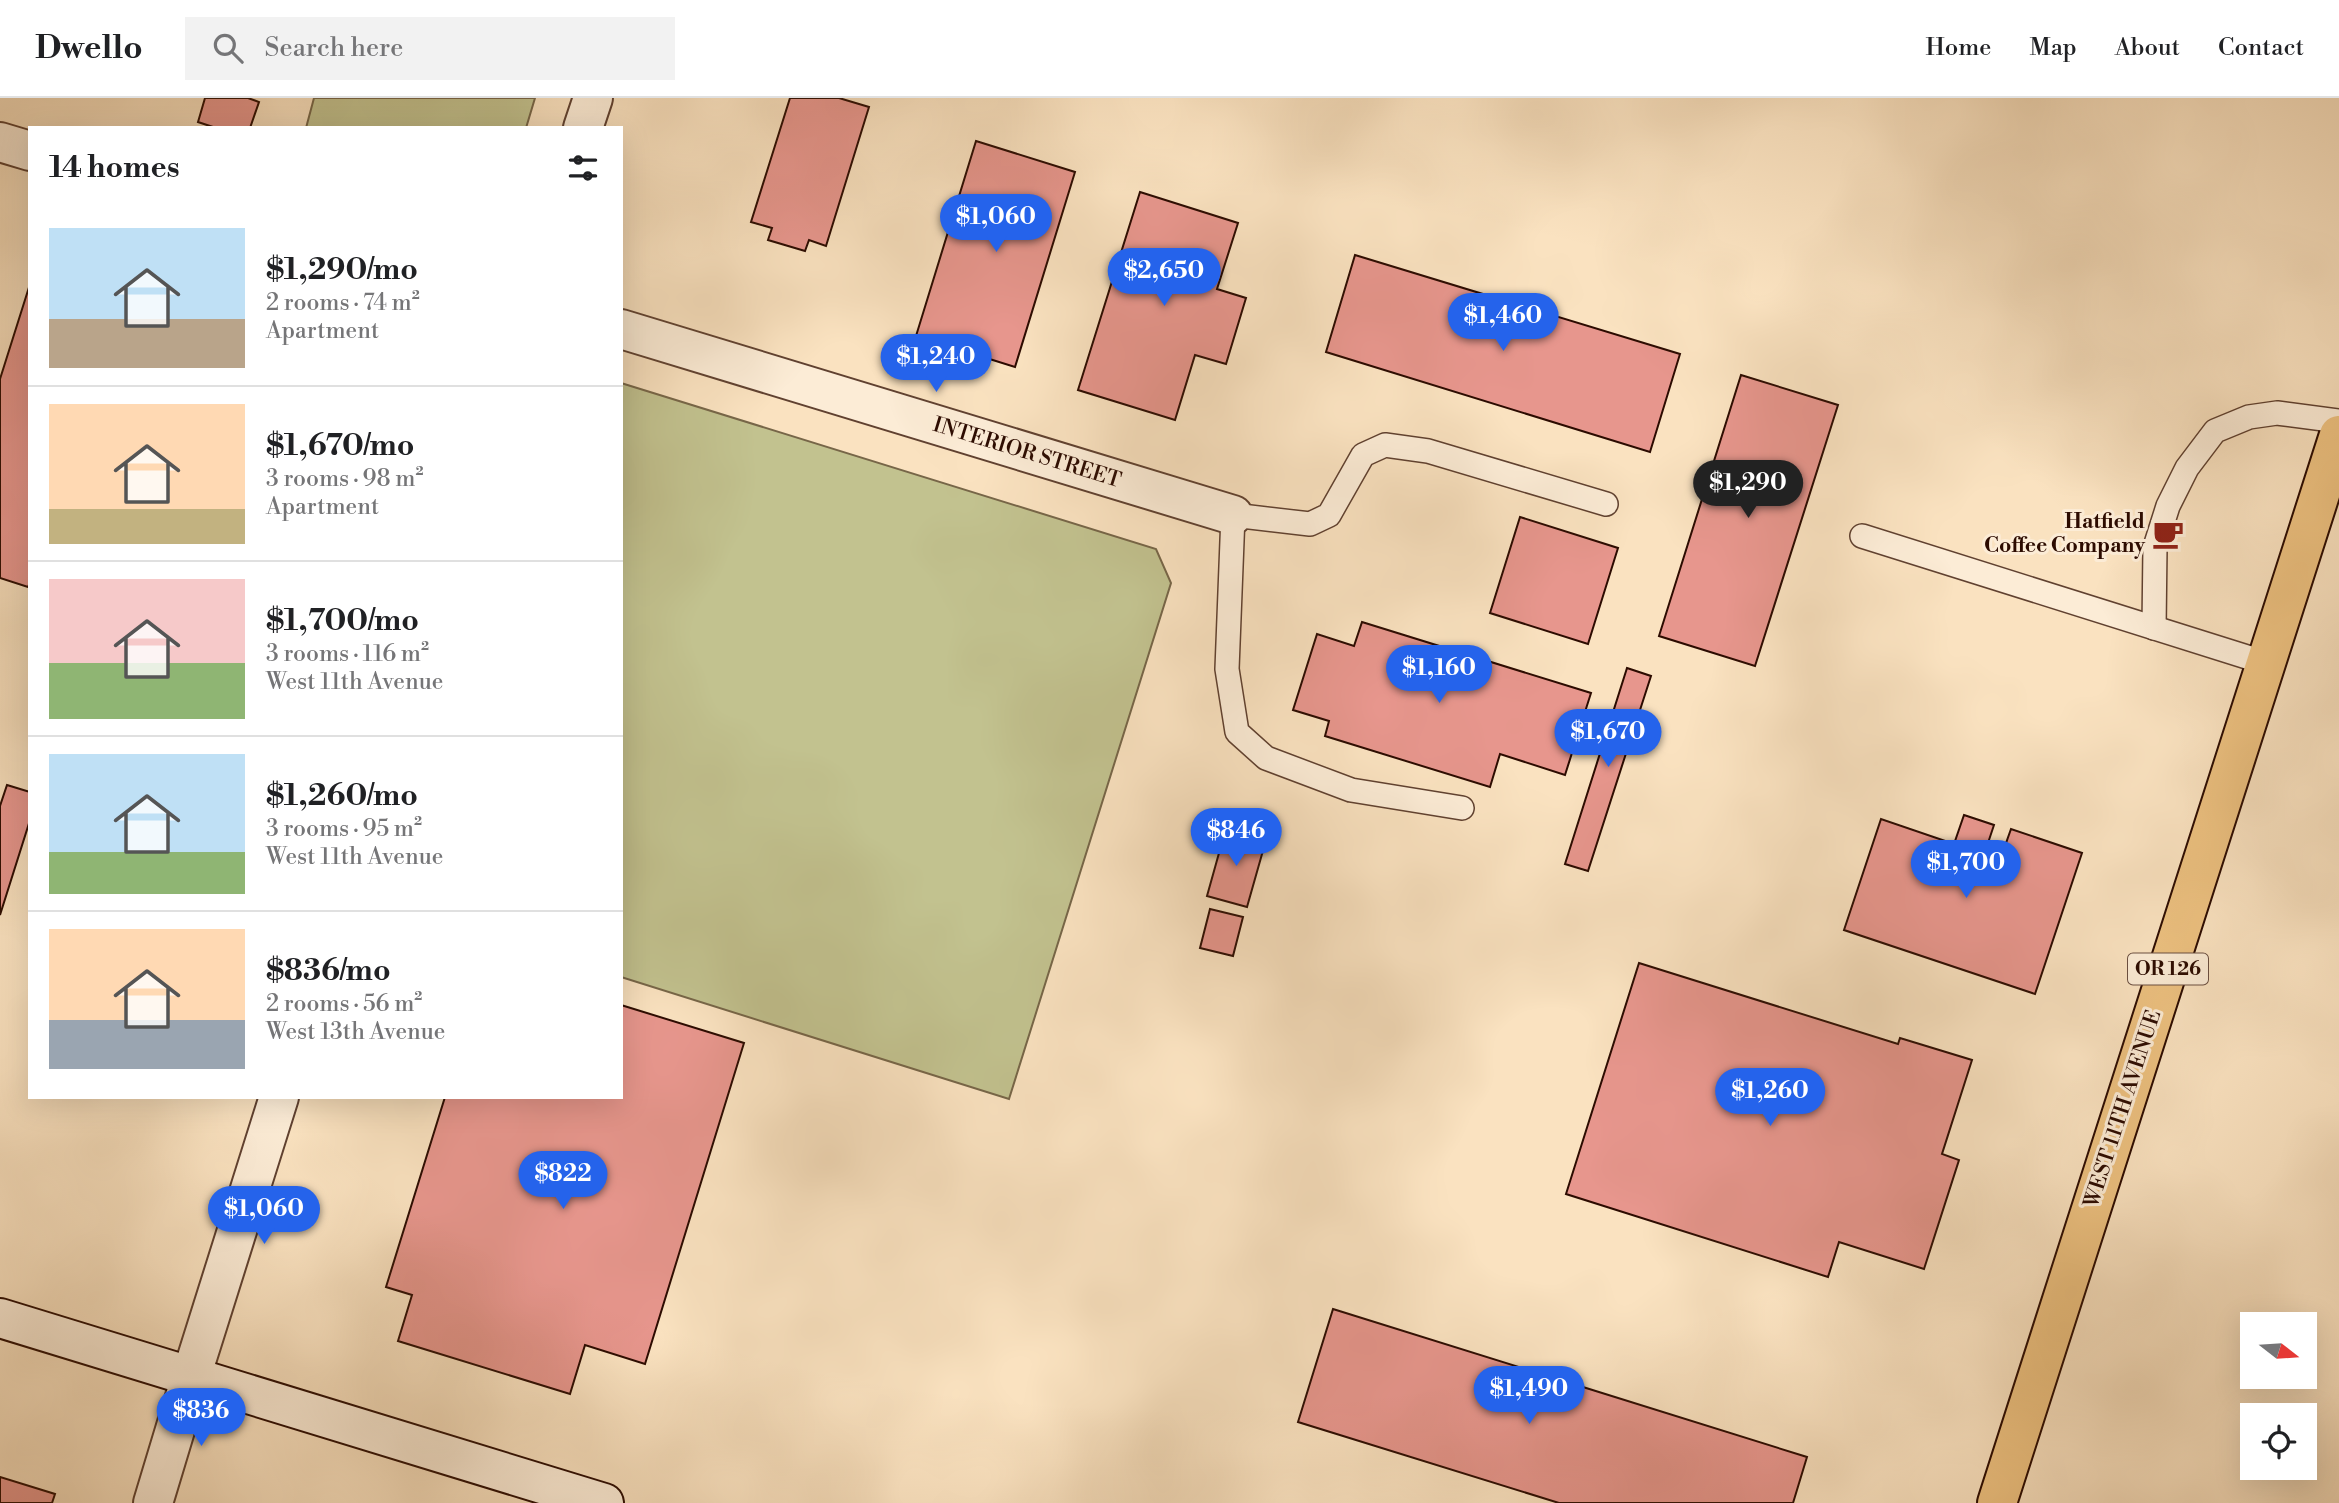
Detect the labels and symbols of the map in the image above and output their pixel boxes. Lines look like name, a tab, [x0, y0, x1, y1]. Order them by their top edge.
pin: $1,060	[939, 194, 1053, 254]
pin: $2,650	[1107, 248, 1221, 308]
pin: $1,460	[1446, 294, 1560, 353]
pin: $1,240	[879, 334, 993, 394]
street label: INTERIOR STREET	[930, 412, 1124, 494]
pin: $1,290	[1691, 460, 1805, 520]
place label: Hatfield Coffee Company	[1984, 509, 2145, 559]
cafe icon: Hatfield Coffee Company	[2151, 517, 2185, 551]
pin: $1,160	[1382, 646, 1496, 705]
pin: $1,670	[1551, 710, 1665, 769]
pin: $846	[1195, 808, 1277, 868]
pin: $1,700	[1909, 840, 2023, 900]
road number: OR 126	[2128, 954, 2208, 984]
street label: WEST 11TH AVENUE	[2078, 1007, 2167, 1212]
pin: $1,260	[1713, 1068, 1827, 1128]
pin: $822	[522, 1152, 604, 1211]
pin: $1,060	[207, 1186, 321, 1246]
north arrow	[2240, 1312, 2317, 1390]
pin: $1,490	[1472, 1366, 1586, 1426]
pin: $836	[160, 1388, 242, 1448]

